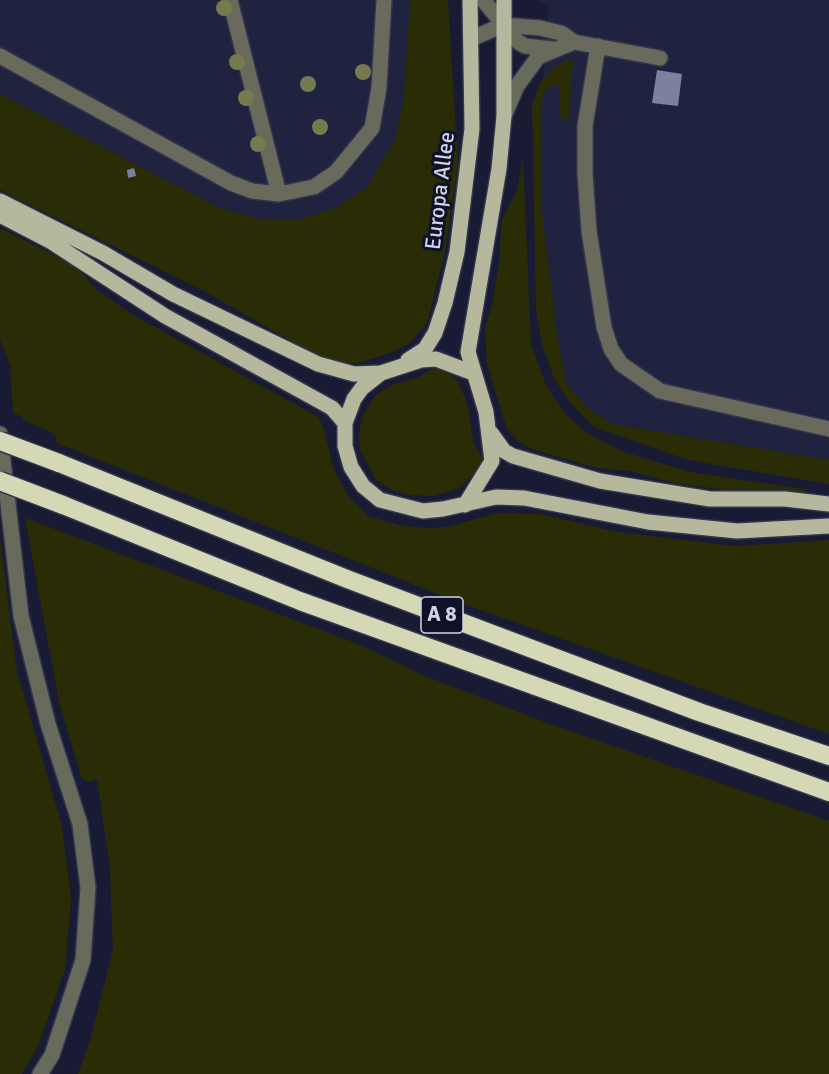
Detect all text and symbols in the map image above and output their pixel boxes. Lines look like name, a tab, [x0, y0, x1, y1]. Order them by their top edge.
street label: Europa Allee	[421, 130, 461, 252]
road number: A 8	[421, 597, 463, 633]

